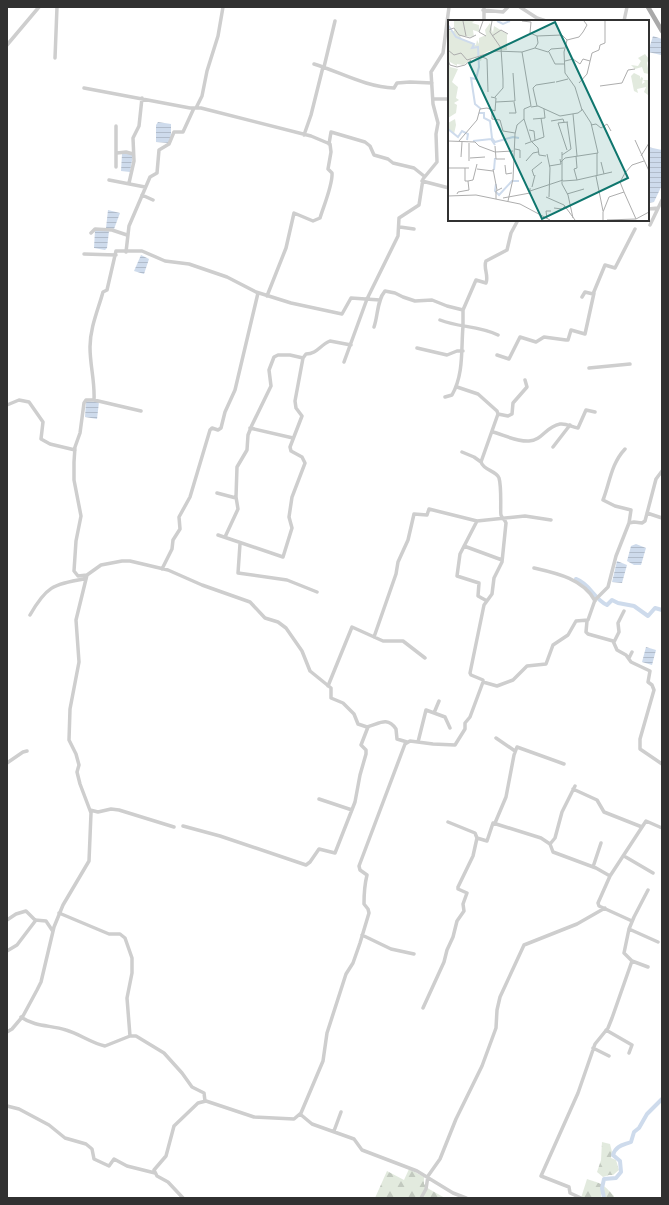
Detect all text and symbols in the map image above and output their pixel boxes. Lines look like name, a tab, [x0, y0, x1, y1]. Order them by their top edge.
inset map	[448, 20, 649, 221]

